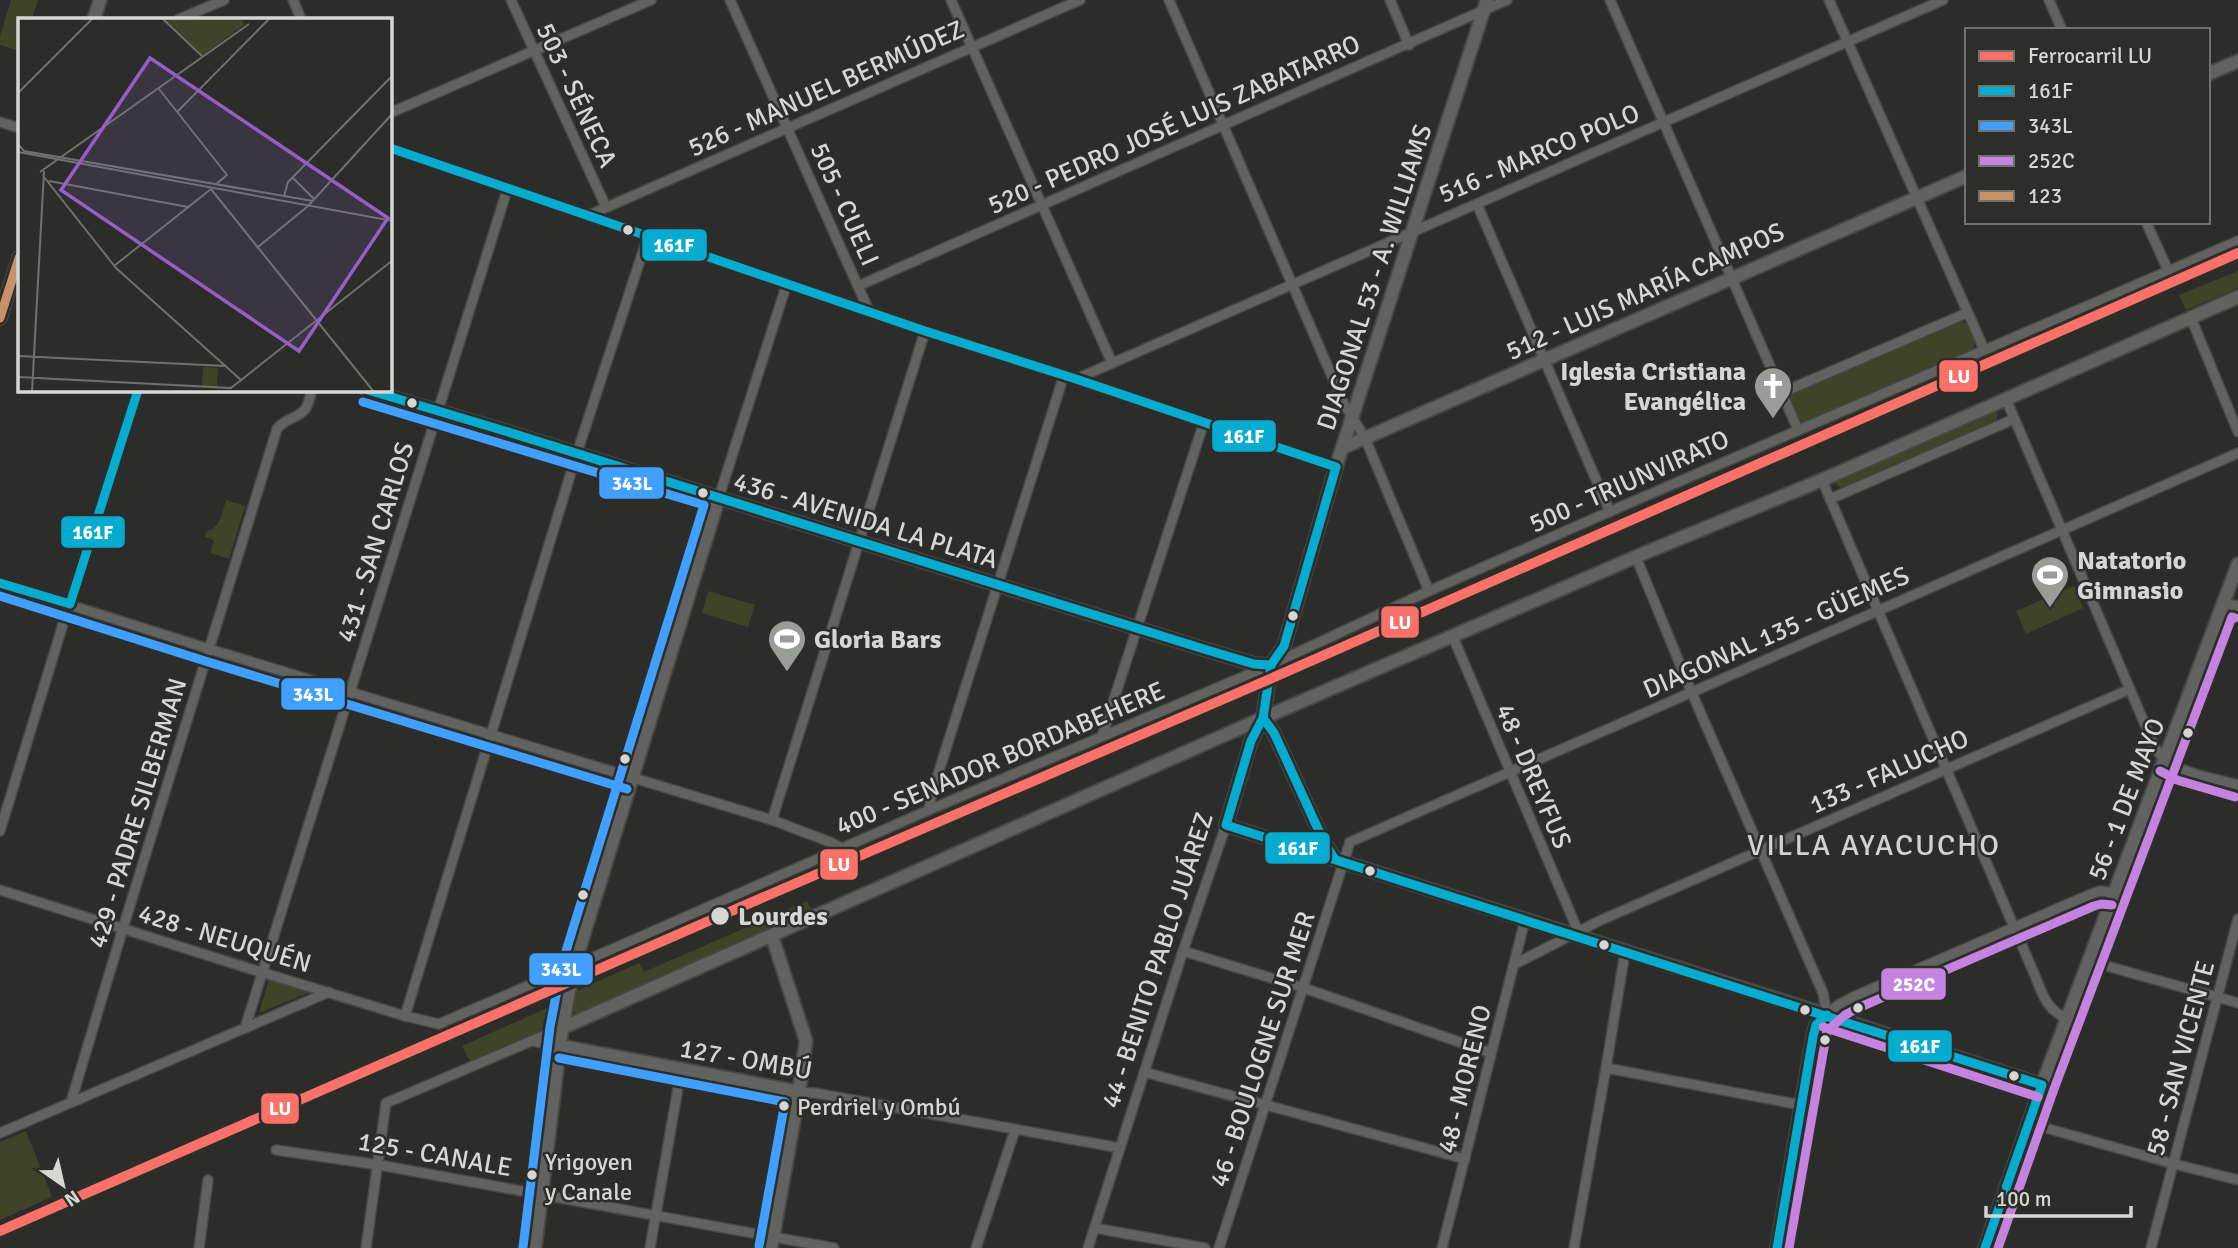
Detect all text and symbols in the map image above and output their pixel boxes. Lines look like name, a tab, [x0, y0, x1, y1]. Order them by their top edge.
street label: 526 - MANUEL BERMÚDEZ	[683, 14, 969, 164]
inset map	[18, 18, 392, 392]
street label: 503 - SÉNECA	[529, 18, 624, 173]
street label: 520 - PEDRO JOSÉ LUIS ZABATARRO	[983, 28, 1365, 222]
legend	[1965, 28, 2210, 224]
text: Ferrocarril LU	[2028, 43, 2152, 69]
text: 161F	[2028, 78, 2073, 104]
street label: 516 - MARCO POLO	[1434, 97, 1645, 211]
text: 343L	[2028, 113, 2073, 139]
street label: DIAGONAL 53 - A. WILLIAMS	[1310, 120, 1440, 434]
street label: 505 - CUELI	[803, 138, 885, 271]
text: 252C	[2028, 148, 2075, 174]
text: 123	[2028, 183, 2062, 209]
street label: 512 - LUIS MARÍA CAMPOS	[1501, 216, 1790, 368]
unlabelled marker	[621, 223, 635, 237]
line badge: 161F	[641, 228, 708, 262]
text: 161F	[654, 234, 694, 258]
place label: Iglesia Cristiana Evangélica	[1560, 356, 1746, 418]
line badge: LU	[1938, 359, 1979, 393]
church icon: Iglesia Cristiana Evangélica	[1752, 365, 1794, 420]
text: LU	[1948, 365, 1970, 389]
unlabelled marker	[405, 396, 419, 410]
line badge: 161F	[1211, 419, 1277, 453]
street label: 500 - TRIUNVIRATO	[1524, 423, 1734, 540]
text: 161F	[1224, 425, 1264, 449]
street label: 431 - SAN CARLOS	[330, 438, 422, 646]
street label: 436 - AVENIDA LA PLATA	[730, 465, 1002, 576]
line badge: 343L	[598, 466, 665, 500]
text: 343L	[612, 472, 652, 496]
unlabelled marker	[696, 486, 710, 500]
line badge: 161F	[60, 515, 126, 549]
text: 161F	[73, 521, 113, 545]
place label: Natatorio Gimnasio	[2077, 545, 2186, 607]
sports icon: Natatorio Gimnasio	[2029, 554, 2071, 609]
street label: DIAGONAL 135 - GÜEMES	[1638, 560, 1915, 706]
line badge: LU	[1380, 605, 1420, 639]
unlabelled marker	[1286, 609, 1300, 623]
text: LU	[1389, 611, 1411, 635]
sports icon: Gloria Bars	[766, 618, 808, 673]
place label: Gloria Bars	[814, 624, 941, 656]
street label: 429 - PADRE SILBERMAN	[82, 674, 194, 952]
street label: 400 - SENADOR BORDABEHERE	[831, 675, 1170, 843]
line badge: 343L	[280, 677, 346, 711]
text: 343L	[293, 683, 333, 707]
street label: 48 - DREYFUS	[1488, 699, 1578, 854]
street label: 56 - 1 DE MAYO	[2081, 714, 2173, 885]
street label: 133 - FALUCHO	[1805, 723, 1974, 821]
unlabelled marker	[2181, 726, 2195, 740]
unlabelled marker	[618, 752, 632, 766]
street label: 44 - BENITO PABLO JUÁREZ	[1095, 808, 1221, 1112]
district label: VILLA AYACUCHO	[1747, 827, 2001, 864]
line badge: 161F	[1264, 831, 1331, 865]
text: 161F	[1278, 837, 1318, 861]
line badge: LU	[819, 848, 859, 881]
text: LU	[828, 853, 850, 877]
unlabelled marker	[1363, 864, 1377, 878]
unlabelled marker	[576, 888, 590, 902]
street label: 428 - NEUQUÉN	[134, 897, 315, 980]
place label: Lourdes	[738, 901, 828, 933]
marker: Lourdes	[709, 905, 731, 927]
street label: 46 - BOULOGNE SUR MER	[1203, 907, 1323, 1191]
unlabelled marker	[1597, 938, 1611, 952]
line badge: 343L	[528, 952, 594, 986]
street label: 58 - SAN VICENTE	[2140, 957, 2222, 1159]
text: 343L	[541, 958, 581, 982]
line badge: 252C	[1880, 967, 1947, 1001]
text: 252C	[1893, 973, 1936, 997]
unlabelled marker	[1851, 1001, 1865, 1015]
street label: 48 - MORENO	[1431, 1002, 1499, 1157]
unlabelled marker	[1798, 1003, 1812, 1017]
line badge: 161F	[1887, 1029, 1953, 1063]
street label: 127 - OMBÚ	[677, 1033, 815, 1087]
unlabelled marker	[1818, 1033, 1832, 1047]
text: 161F	[1900, 1035, 1940, 1059]
unlabelled marker	[2007, 1069, 2021, 1083]
line badge: LU	[260, 1092, 300, 1125]
place label: Perdriel y Ombú	[797, 1092, 961, 1122]
text: LU	[269, 1097, 291, 1121]
marker: Perdriel y Ombú	[777, 1099, 791, 1113]
street label: 125 - CANALE	[355, 1126, 514, 1184]
place label: Yrigoyen y Canale	[545, 1147, 633, 1207]
north arrow	[28, 1150, 98, 1220]
marker: Yrigoyen y Canale	[525, 1168, 539, 1182]
scale bar	[1986, 1174, 2131, 1218]
text: N	[60, 1185, 84, 1212]
text: 100 m	[1996, 1186, 2051, 1212]

